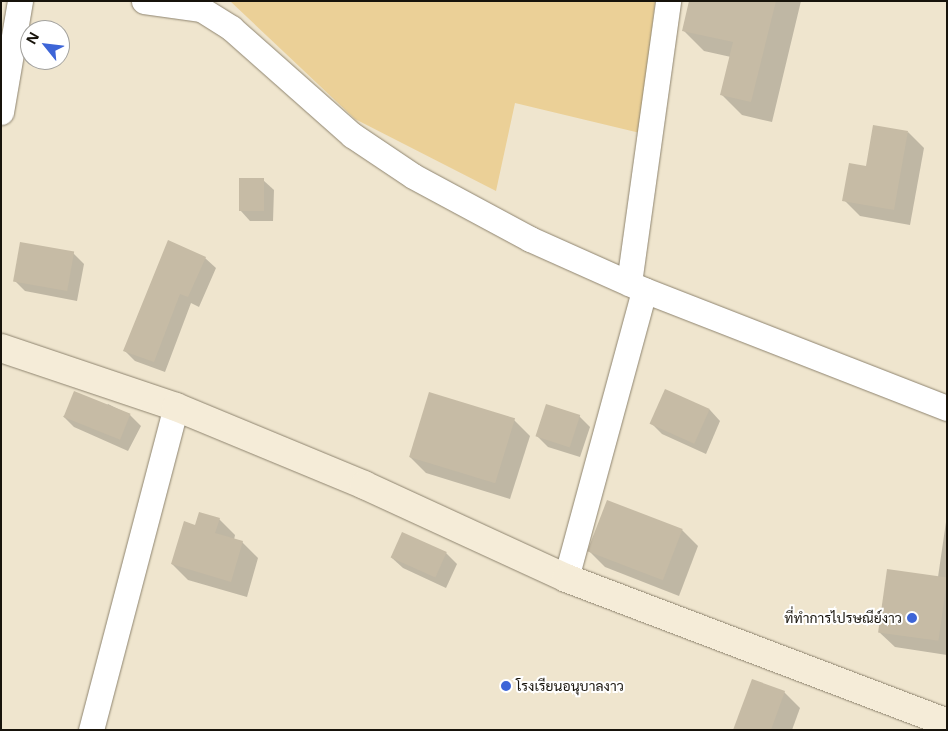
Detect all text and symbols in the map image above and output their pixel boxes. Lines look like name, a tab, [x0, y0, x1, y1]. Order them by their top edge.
north arrow	[20, 20, 70, 70]
text: N	[21, 28, 43, 48]
place label: ที่ทำการไปรษณีย์งาว	[784, 610, 902, 626]
marker: ที่ทำการไปรษณีย์งาว	[906, 612, 918, 624]
place label: โรงเรียนอนุบาลงาว	[516, 678, 624, 694]
marker: โรงเรียนอนุบาลงาว	[500, 680, 512, 692]

